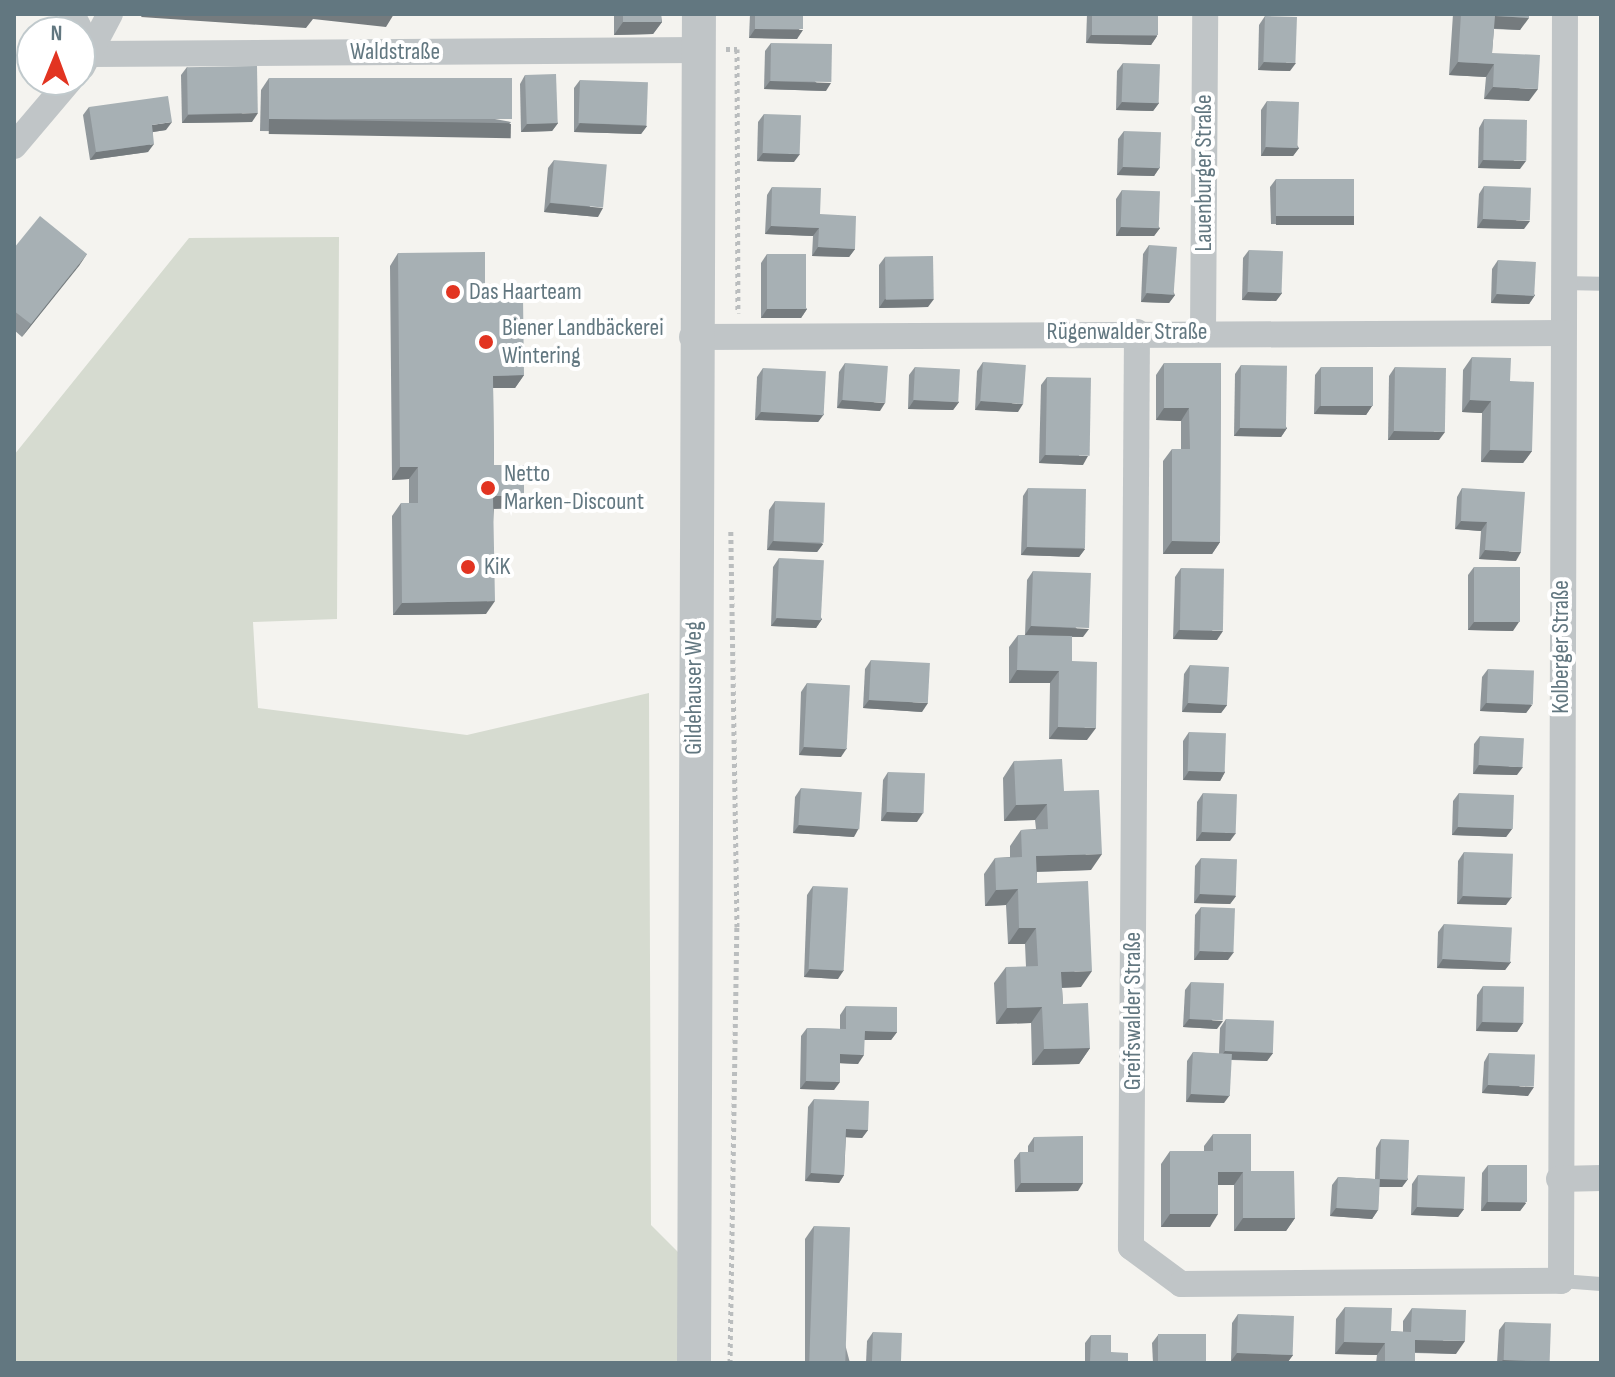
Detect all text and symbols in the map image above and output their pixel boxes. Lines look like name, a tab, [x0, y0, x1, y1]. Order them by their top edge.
north arrow	[16, 16, 96, 96]
text: N	[50, 20, 63, 47]
street label: Waldstraße	[350, 38, 440, 66]
street label: Lauenburger Straße	[1190, 94, 1218, 252]
place label: Das Haarteam	[469, 278, 582, 306]
marker: Das Haarteam	[444, 283, 462, 301]
place label: Biener Landbäckerei Wintering	[502, 314, 664, 370]
street label: Rügenwalder Straße	[1047, 318, 1207, 346]
marker: Biener Landbäckerei Wintering	[477, 333, 495, 351]
place label: Netto Marken-Discount	[504, 460, 644, 516]
marker: Netto Marken-Discount	[479, 479, 497, 497]
place label: KiK	[484, 553, 510, 581]
marker: KiK	[459, 558, 477, 576]
street label: Kolberger Straße	[1547, 580, 1575, 714]
street label: Gildehauser Weg	[680, 621, 708, 755]
street label: Greifswalder Straße	[1119, 932, 1147, 1090]

